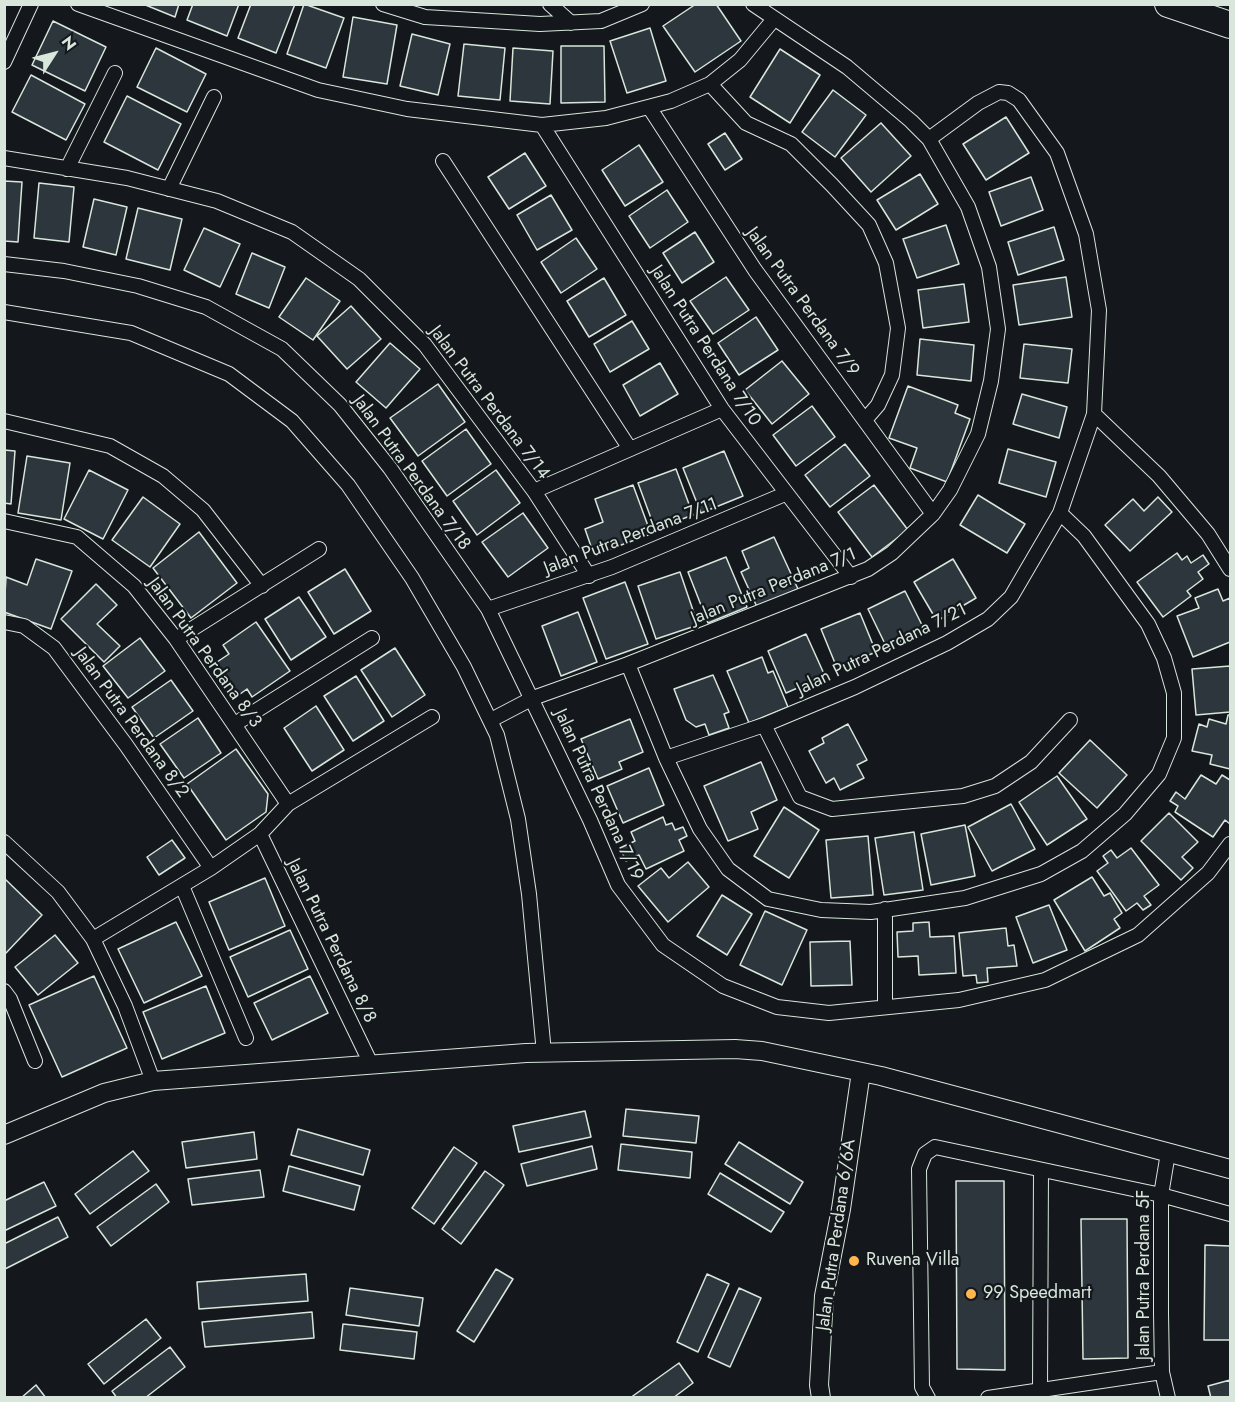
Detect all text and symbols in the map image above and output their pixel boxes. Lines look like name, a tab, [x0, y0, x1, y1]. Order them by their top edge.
north arrow	[24, 24, 84, 84]
text: N	[56, 31, 82, 55]
street label: Jalan Putra Perdana 7/9	[741, 223, 863, 381]
street label: Jalan Putra Perdana 7/10	[645, 262, 765, 430]
street label: Jalan Putra Perdana 7/14	[424, 322, 554, 484]
street label: Jalan Putra Perdana 7/18	[348, 391, 474, 555]
street label: Jalan Putra Perdana 7/11	[541, 494, 721, 580]
street label: Jalan Putra Perdana 7/1	[688, 544, 860, 630]
street label: Jalan Putra Perdana 8/3	[142, 574, 266, 732]
street label: Jalan Putra Perdana 7/21	[793, 599, 971, 701]
street label: Jalan Putra Perdana 8/2	[69, 644, 193, 802]
street label: Jalan Putra Perdana 7/19	[549, 706, 647, 884]
street label: Jalan Putra Perdana 8/8	[282, 855, 380, 1027]
street label: Jalan Putra Perdana 6/6A	[813, 1138, 861, 1332]
street label: Jalan Putra Perdana 5F	[1134, 1190, 1156, 1360]
place label: Ruvena Villa	[866, 1250, 959, 1272]
marker: Ruvena Villa	[847, 1254, 861, 1268]
place label: 99 Speedmart	[983, 1283, 1091, 1305]
marker: 99 Speedmart	[964, 1287, 978, 1301]

